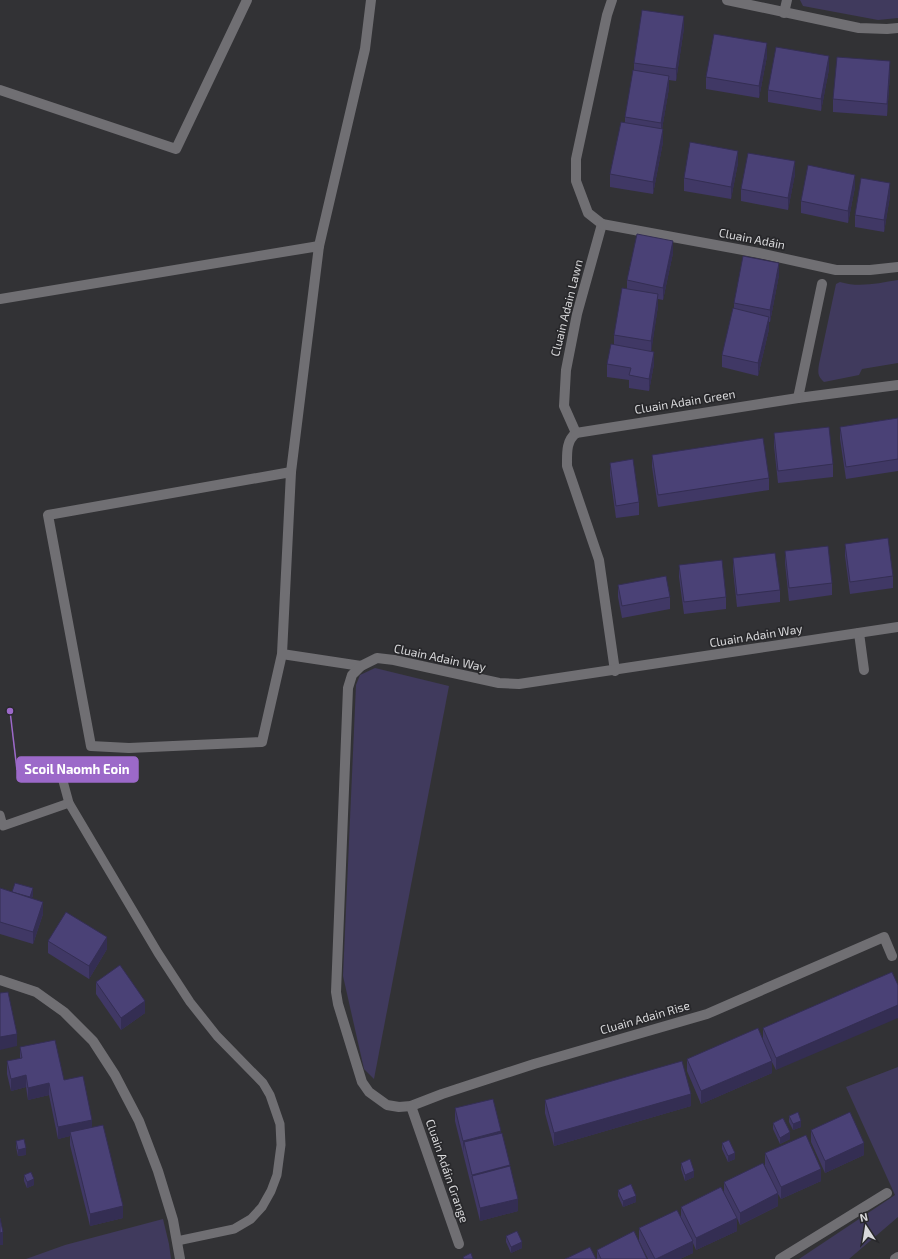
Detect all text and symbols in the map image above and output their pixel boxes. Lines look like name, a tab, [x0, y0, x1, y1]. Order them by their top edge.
street label: Cluain Adáin	[718, 225, 786, 251]
street label: Cluain Adain Lawn	[547, 258, 585, 358]
street label: Cluain Adain Green	[633, 386, 736, 416]
street label: Cluain Adain Way	[708, 621, 804, 649]
street label: Cluain Adain Way	[393, 640, 488, 674]
callout: Scoil Naomh Eoin	[17, 757, 138, 782]
text: Scoil Naomh Eoin	[24, 761, 130, 777]
street label: Cluain Adain Rise	[598, 998, 691, 1037]
street label: Cluain Adáin Grange	[424, 1117, 472, 1224]
north arrow	[846, 1207, 886, 1247]
text: N	[859, 1210, 869, 1224]

